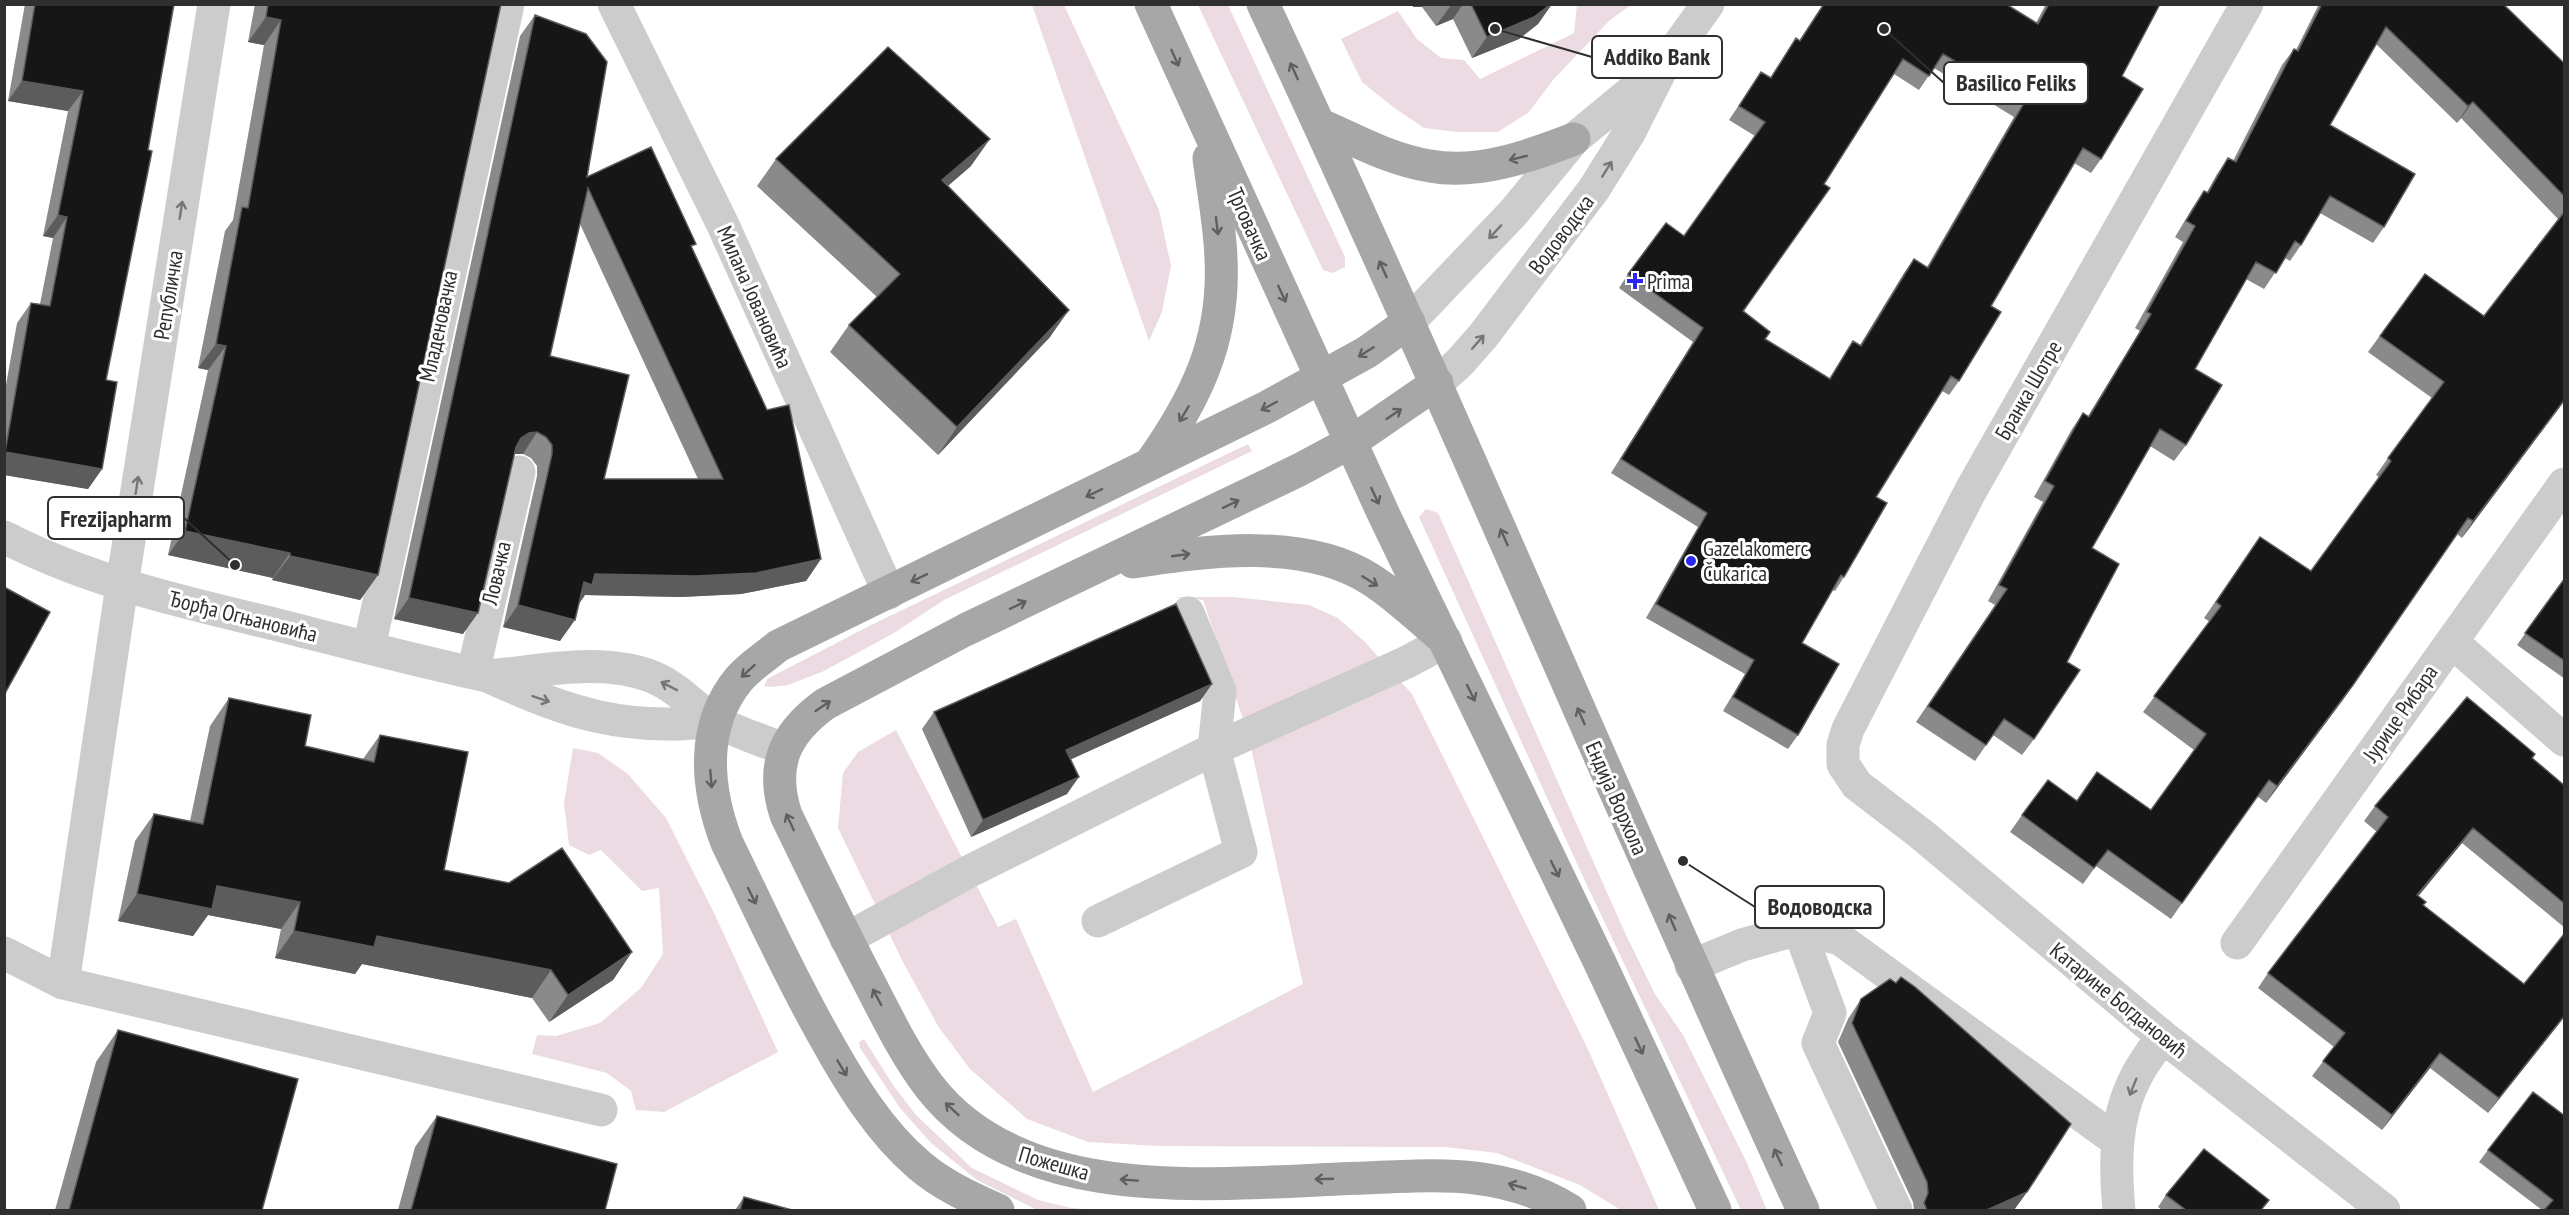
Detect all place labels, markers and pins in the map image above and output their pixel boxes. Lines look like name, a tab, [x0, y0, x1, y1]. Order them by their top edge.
callout: Addiko Bank	[1592, 36, 1722, 78]
callout: Basilico Feliks	[1944, 62, 2088, 104]
place label: Prima	[1647, 267, 1690, 295]
marker: Prima	[1628, 274, 1642, 288]
callout: Frezijapharm	[48, 497, 184, 539]
place label: Gazelakomerc Čukarica	[1703, 534, 1809, 587]
marker: Gazelakomerc Čukarica	[1684, 554, 1698, 568]
callout: Водоводска	[1755, 886, 1884, 928]

